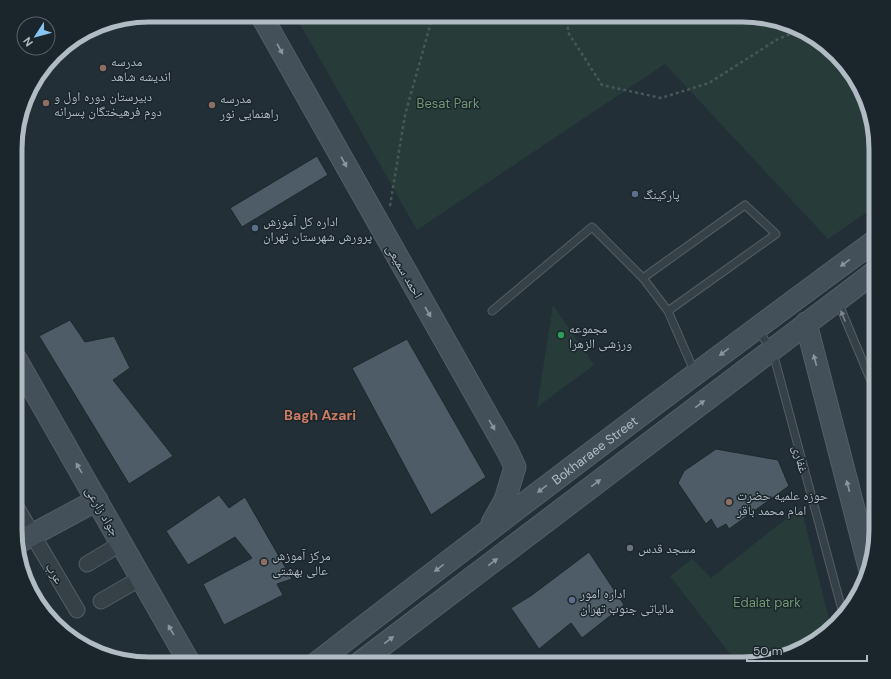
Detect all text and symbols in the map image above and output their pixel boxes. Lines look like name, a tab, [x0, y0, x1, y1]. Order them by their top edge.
north arrow	[16, 16, 56, 56]
text: N	[20, 35, 36, 49]
one-way arrow	[276, 43, 283, 55]
place label: مدرسه اندیشه شاهد	[111, 53, 171, 85]
marker: مدرسه اندیشه شاهد	[98, 63, 108, 73]
place label: دبیرستان دوره اول و دوم فرهیختگان پسرانه	[54, 88, 162, 120]
place label: مدرسه راهنمایی نور	[219, 90, 279, 122]
park label: Besat Park	[417, 95, 480, 112]
marker: دبیرستان دوره اول و دوم فرهیختگان پسرانه	[41, 98, 51, 108]
marker: مدرسه راهنمایی نور	[207, 100, 217, 110]
one-way arrow	[340, 156, 347, 168]
place label: پارکینگ	[643, 186, 680, 203]
marker: پارکینگ	[630, 189, 640, 199]
place label: اداره کل آموزش پرورش شهرستان تهران	[263, 213, 372, 245]
marker: اداره کل آموزش پرورش شهرستان تهران	[250, 223, 260, 233]
street label: احمد سمیعی	[382, 241, 427, 301]
one-way arrow	[839, 259, 850, 267]
one-way arrow	[425, 306, 432, 318]
one-way arrow	[840, 310, 846, 322]
place label: مجموعه ورزشی الزهرا	[569, 320, 632, 352]
marker: مجموعه ورزشی الزهرا	[556, 330, 566, 340]
one-way arrow	[719, 348, 729, 356]
one-way arrow	[812, 354, 818, 366]
one-way arrow	[695, 400, 705, 408]
district label: Bagh Azari	[284, 406, 356, 424]
street label: Bokharaee Street	[548, 412, 641, 489]
one-way arrow	[489, 419, 496, 431]
street label: غفاری	[789, 443, 812, 475]
one-way arrow	[75, 462, 82, 474]
one-way arrow	[591, 479, 602, 487]
one-way arrow	[844, 480, 850, 492]
street label: جواد زارعی	[81, 483, 124, 539]
one-way arrow	[537, 485, 547, 493]
place label: حوزه علمیه حضرت امام محمد باقر	[736, 487, 828, 519]
marker: حوزه علمیه حضرت امام محمد باقر	[724, 497, 734, 507]
place label: مسجد قدس	[638, 540, 696, 557]
marker: مسجد قدس	[625, 543, 635, 553]
place label: مرکز آموزش عالی بهشتی	[272, 547, 331, 579]
marker: مرکز آموزش عالی بهشتی	[259, 557, 269, 567]
one-way arrow	[488, 558, 498, 566]
street label: عرب	[42, 560, 68, 587]
one-way arrow	[433, 564, 444, 573]
place label: اداره امور مالیاتی جنوب تهران	[579, 585, 674, 617]
park label: Edalat park	[733, 594, 801, 611]
marker: اداره امور مالیاتی جنوب تهران	[567, 595, 577, 605]
one-way arrow	[167, 624, 174, 636]
one-way arrow	[384, 636, 395, 644]
scale bar	[747, 637, 867, 663]
text: 50 m	[753, 643, 782, 659]

